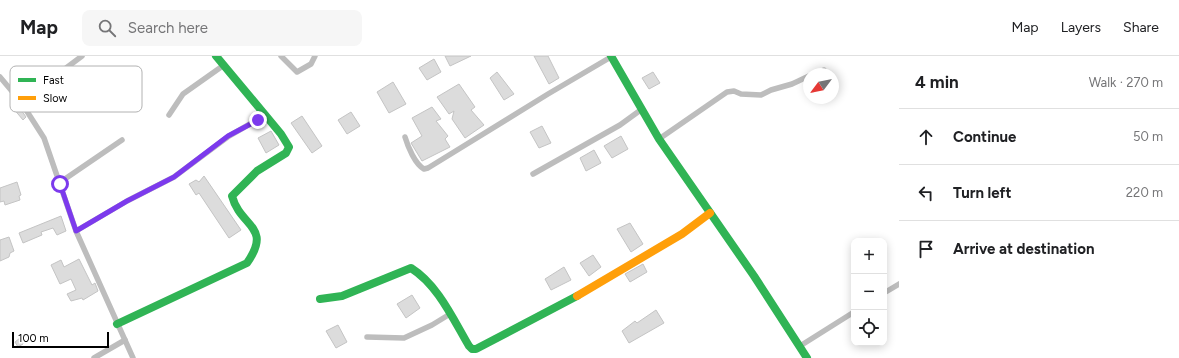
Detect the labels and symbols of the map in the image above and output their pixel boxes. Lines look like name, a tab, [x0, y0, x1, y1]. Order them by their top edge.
legend	[10, 66, 142, 112]
north arrow	[803, 68, 839, 104]
text: Fast	[43, 74, 64, 87]
text: Slow	[43, 92, 67, 105]
route end	[249, 111, 267, 129]
route start	[51, 175, 69, 193]
scale bar	[12, 330, 109, 349]

